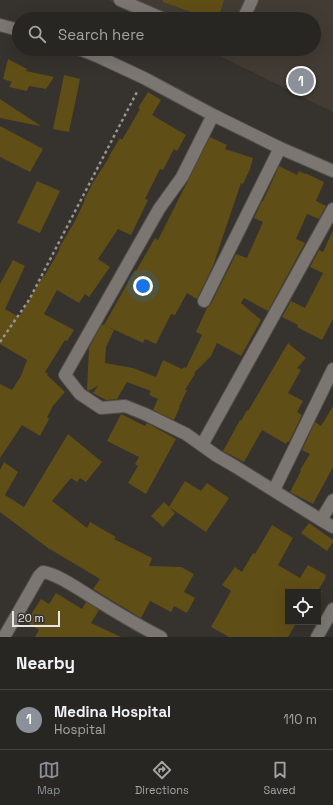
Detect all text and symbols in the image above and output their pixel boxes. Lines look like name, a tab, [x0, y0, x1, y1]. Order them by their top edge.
search box	[12, 12, 321, 56]
icon: search	[26, 23, 48, 45]
text: Search here	[58, 25, 144, 44]
pin: 1	[288, 66, 314, 96]
your location	[133, 276, 153, 296]
map controls	[285, 589, 321, 625]
button: locate	[285, 589, 321, 625]
scale bar	[12, 609, 60, 628]
text: 20 m	[18, 611, 44, 625]
text: Nearby	[16, 652, 75, 674]
text: Medina Hospital	[54, 702, 171, 721]
text: 1	[26, 711, 32, 728]
text: 110 m	[283, 711, 317, 728]
text: Hospital	[54, 721, 106, 738]
tab: Map	[37, 759, 60, 797]
tab: Directions	[135, 759, 189, 797]
tab: Saved	[264, 759, 296, 797]

